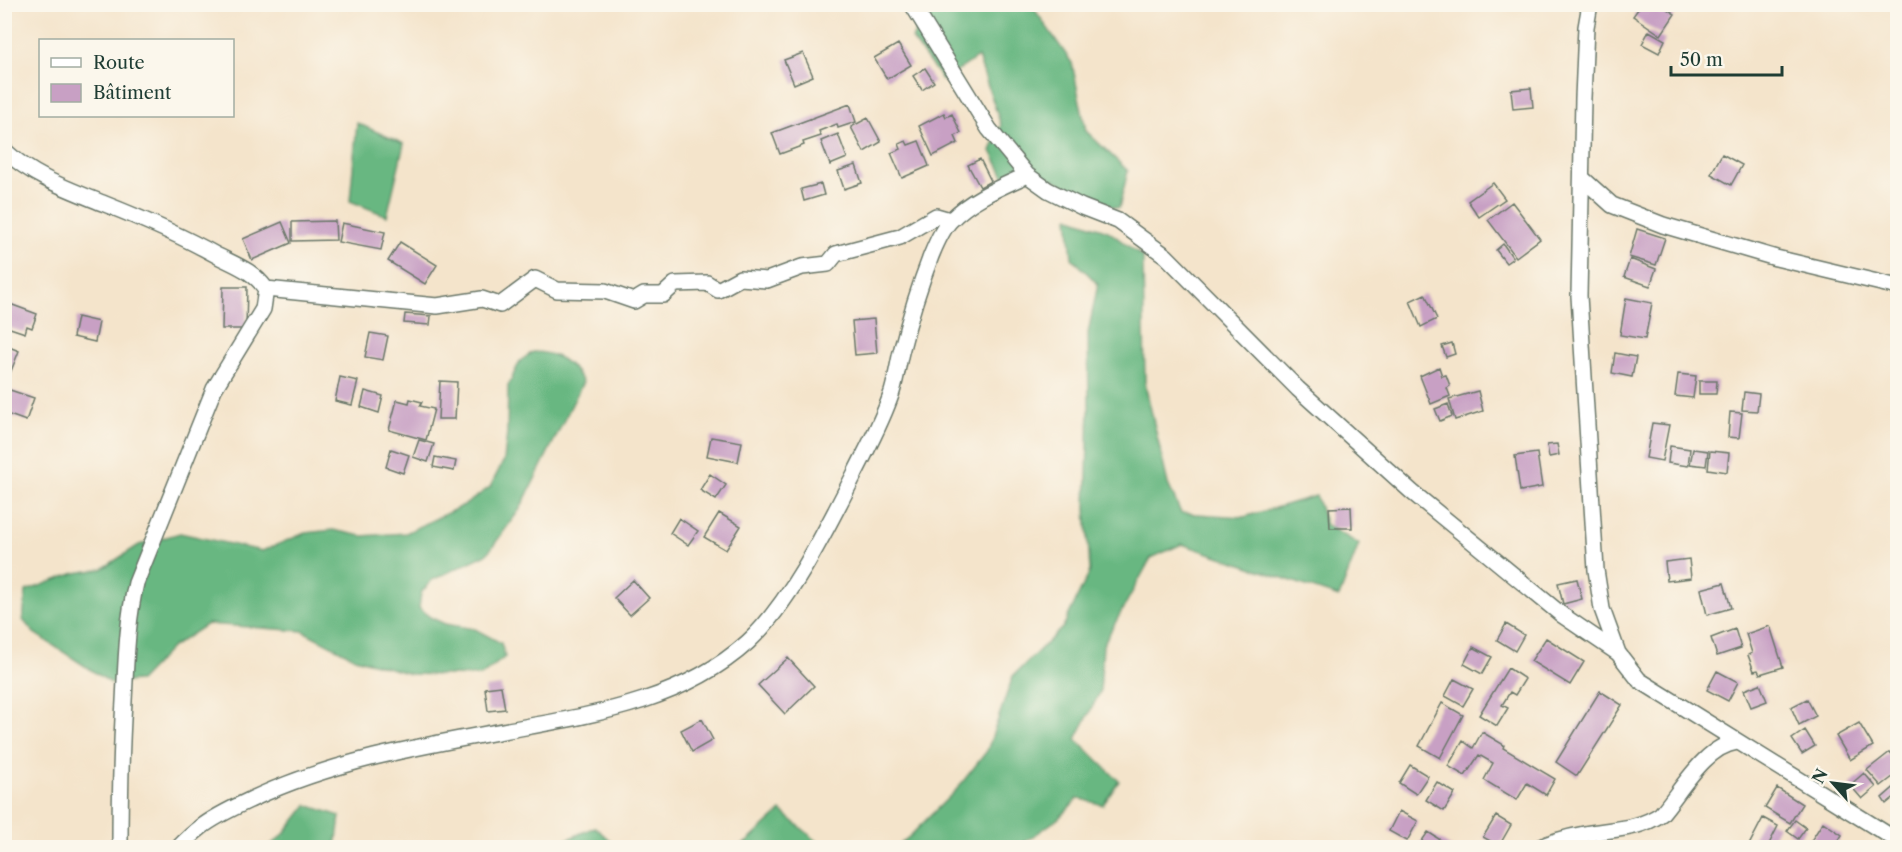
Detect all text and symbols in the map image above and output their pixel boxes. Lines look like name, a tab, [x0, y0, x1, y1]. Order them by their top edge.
legend	[39, 39, 234, 117]
scale bar	[1671, 39, 1782, 77]
text: 50 m	[1680, 49, 1723, 71]
text: Route	[93, 52, 145, 74]
text: Bâtiment	[93, 82, 172, 104]
north arrow	[1803, 753, 1863, 813]
text: N	[1808, 765, 1832, 787]

